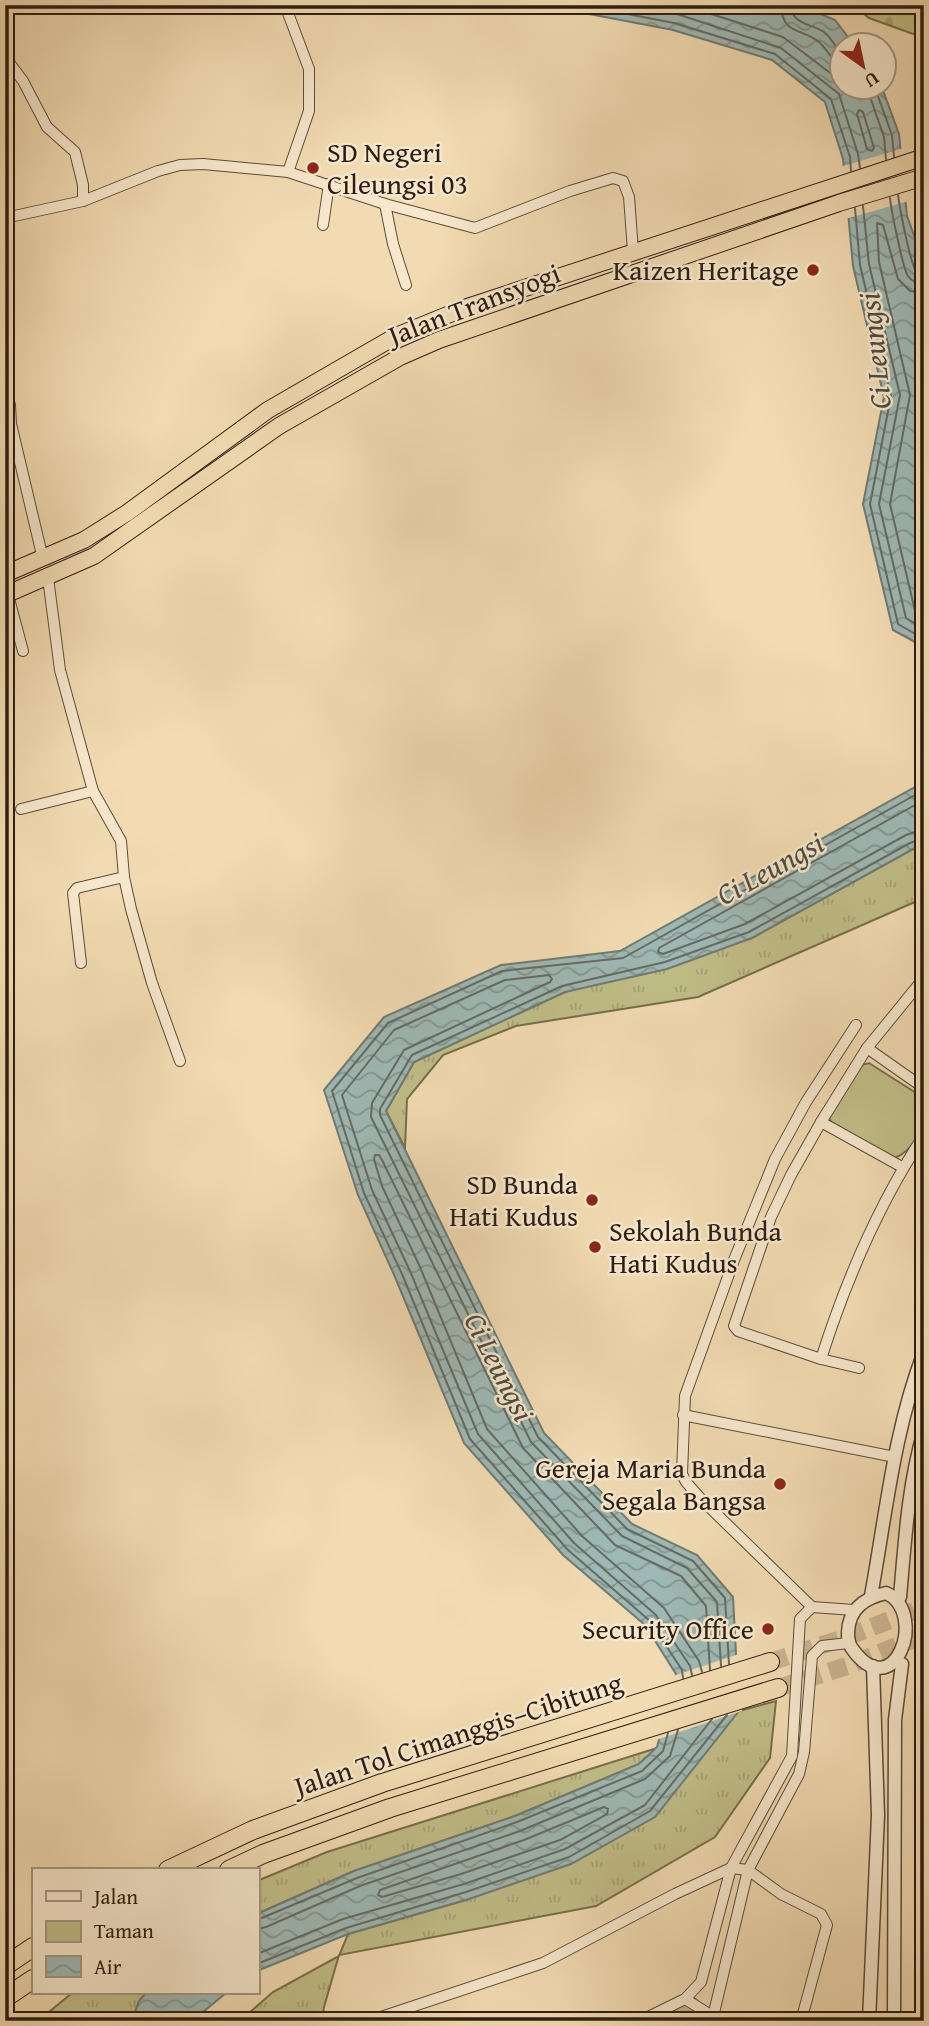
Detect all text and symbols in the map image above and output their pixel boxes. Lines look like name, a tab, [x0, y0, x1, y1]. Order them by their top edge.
north arrow	[828, 32, 898, 102]
text: U	[859, 65, 885, 96]
place label: SD Negeri Cileungsi 03	[327, 131, 468, 204]
marker: SD Negeri Cileungsi 03	[305, 160, 321, 176]
place label: Kaizen Heritage	[613, 249, 799, 290]
street label: Jalan Transyogi	[379, 252, 566, 356]
marker: Kaizen Heritage	[805, 262, 821, 278]
water label: Ci Leungsi	[846, 290, 902, 412]
water label: Ci Leungsi	[708, 820, 832, 916]
place label: SD Bunda Hati Kudus	[449, 1163, 579, 1236]
marker: SD Bunda Hati Kudus	[584, 1192, 600, 1208]
place label: Sekolah Bunda Hati Kudus	[609, 1210, 782, 1283]
marker: Sekolah Bunda Hati Kudus	[587, 1239, 603, 1255]
water label: Ci Leungsi	[454, 1304, 546, 1429]
place label: Gereja Maria Bunda Segala Bangsa	[535, 1447, 767, 1520]
marker: Gereja Maria Bunda Segala Bangsa	[772, 1476, 788, 1492]
place label: Security Office	[582, 1608, 754, 1649]
marker: Security Office	[760, 1621, 776, 1637]
street label: Jalan Tol Cimanggis–Cibitung	[285, 1661, 627, 1807]
legend	[32, 1868, 259, 1994]
text: Jalan	[91, 1881, 138, 1912]
text: Taman	[94, 1915, 154, 1946]
text: Air	[94, 1951, 122, 1982]

